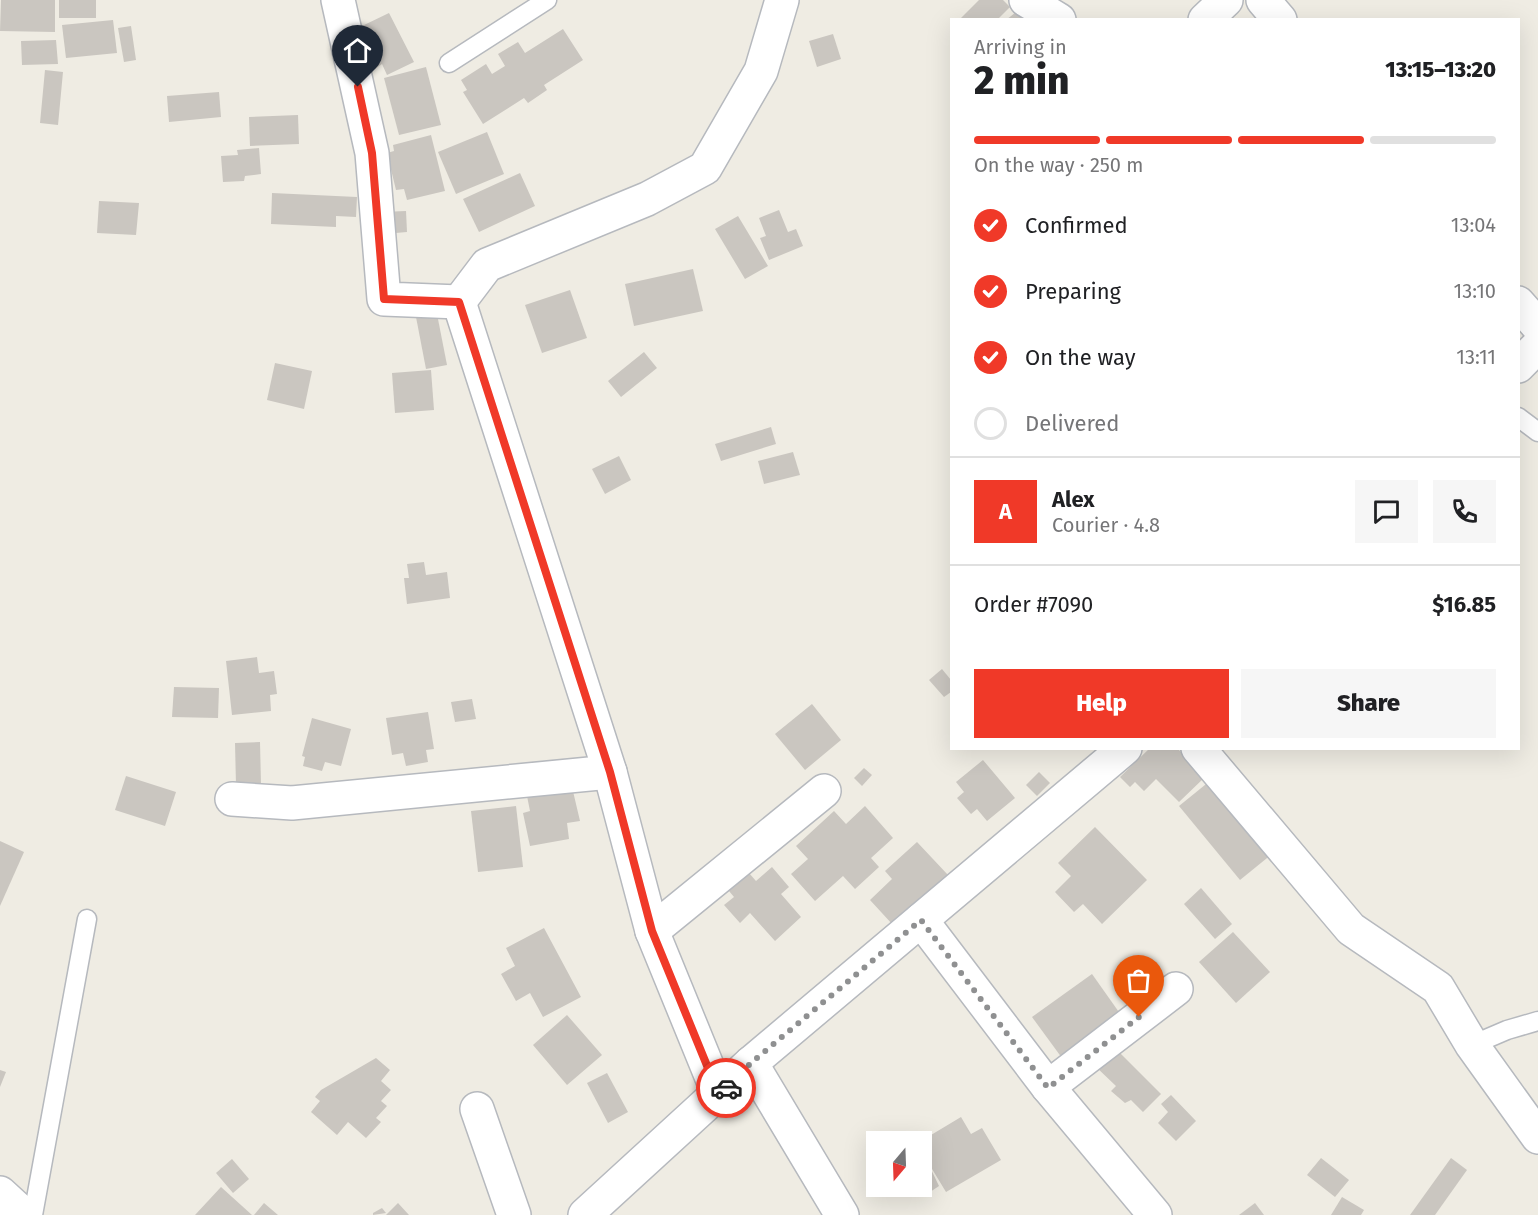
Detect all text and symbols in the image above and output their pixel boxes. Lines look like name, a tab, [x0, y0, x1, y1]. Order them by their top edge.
pin	[332, 25, 383, 87]
icon: home	[341, 34, 374, 67]
text: Arriving in	[974, 35, 1067, 59]
text: 13:15–13:20	[1385, 56, 1496, 83]
text: 2 min	[974, 58, 1070, 104]
text: On the way · 250 m	[974, 153, 1143, 177]
icon: check	[974, 209, 1007, 242]
text: Confirmed	[1025, 212, 1128, 239]
text: 13:04	[1451, 213, 1496, 237]
icon: check	[974, 275, 1007, 308]
text: Preparing	[1025, 278, 1121, 305]
text: 13:10	[1454, 279, 1496, 303]
icon: check	[974, 341, 1007, 374]
text: On the way	[1025, 344, 1136, 371]
text: 13:11	[1456, 345, 1496, 369]
text: Delivered	[1025, 410, 1120, 437]
button: chat	[1355, 480, 1418, 543]
button: phone	[1433, 480, 1496, 543]
text: Alex	[1052, 486, 1095, 513]
text: A	[999, 498, 1012, 525]
text: Courier · 4.8	[1052, 513, 1160, 537]
text: Order #7090	[974, 591, 1093, 618]
text: $16.85	[1432, 591, 1496, 618]
button: Help	[974, 669, 1229, 738]
button: Share	[1241, 669, 1496, 738]
pin	[1113, 955, 1164, 1017]
icon: bag	[1122, 964, 1155, 997]
courier	[696, 1058, 756, 1118]
icon: car	[710, 1072, 743, 1105]
north arrow	[866, 1131, 932, 1197]
map controls	[866, 1131, 932, 1197]

